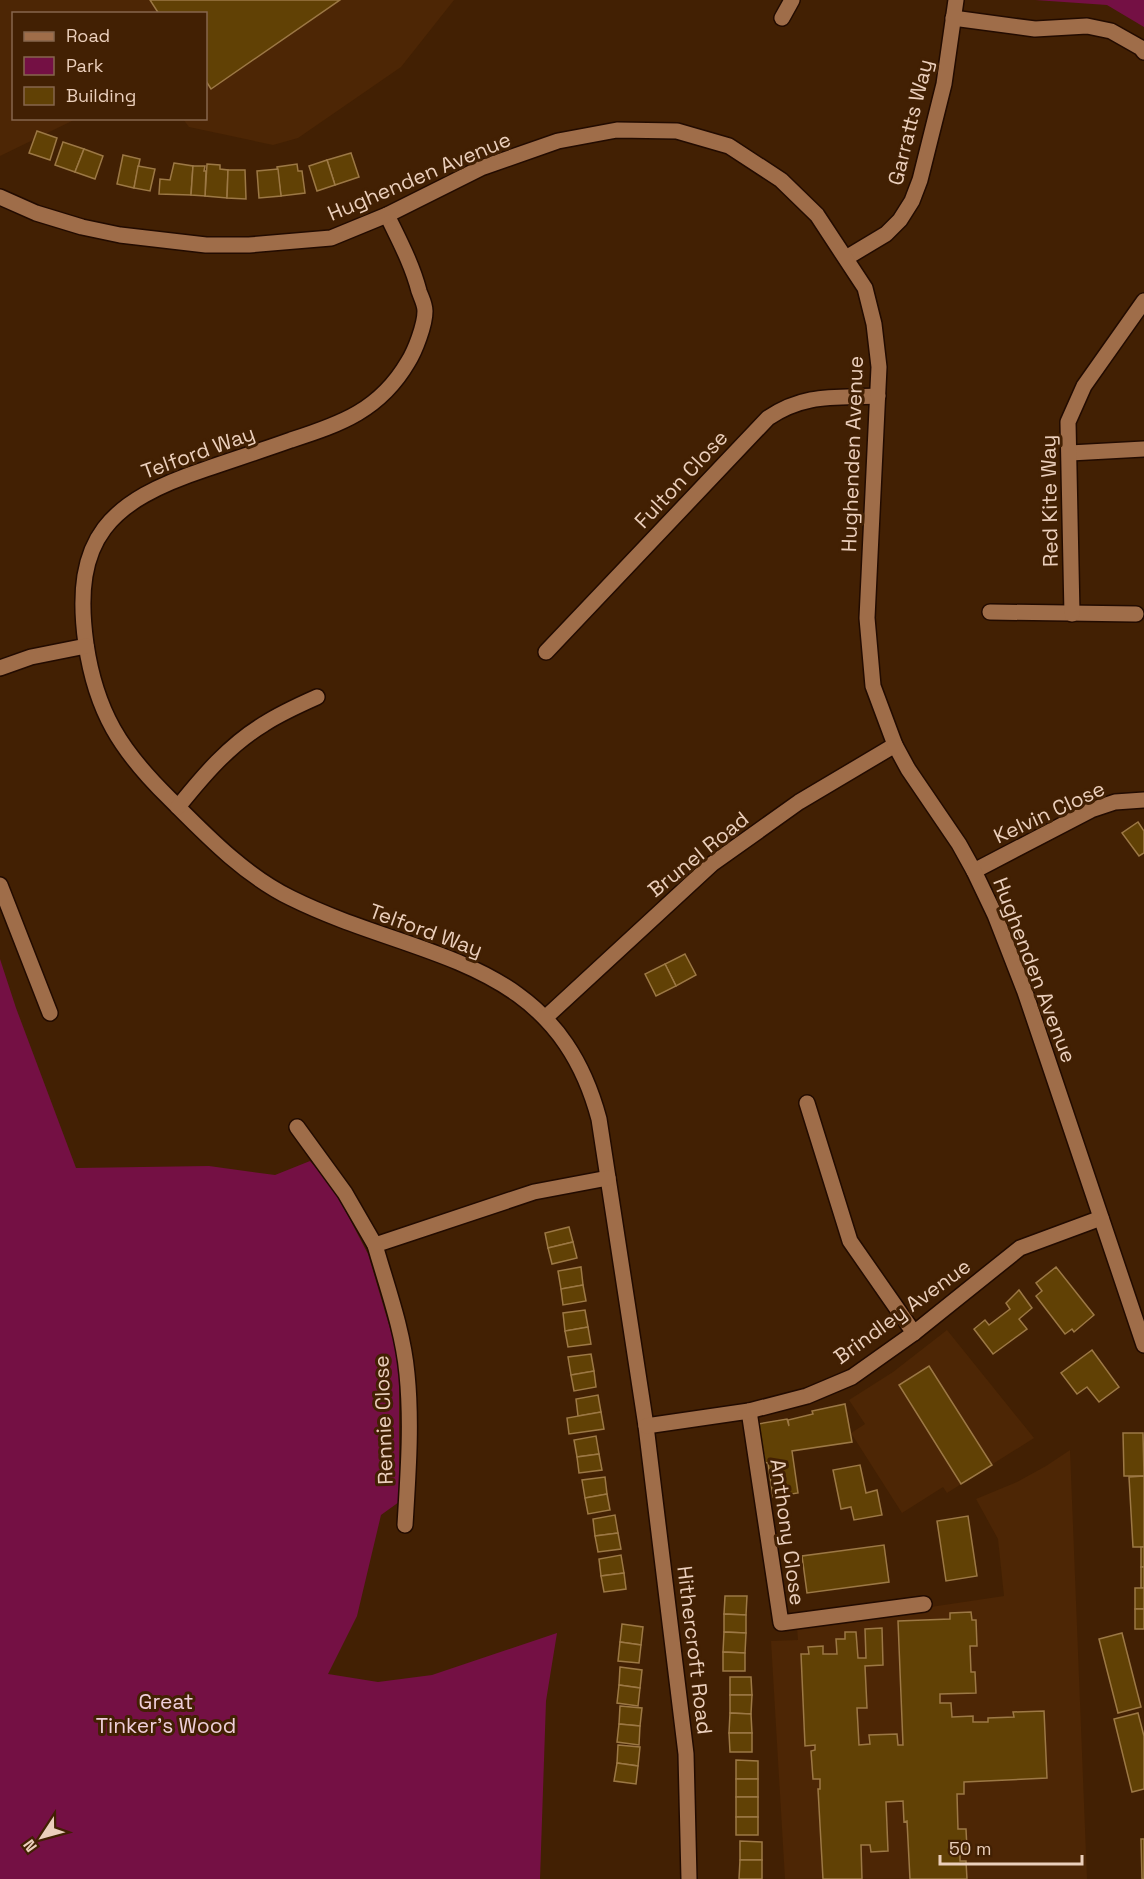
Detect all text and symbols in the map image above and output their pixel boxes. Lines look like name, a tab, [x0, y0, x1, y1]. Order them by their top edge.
legend	[12, 12, 207, 120]
text: Road	[66, 24, 110, 47]
text: Park	[66, 54, 104, 77]
street label: Garratts Way	[881, 56, 939, 188]
text: Building	[66, 84, 136, 107]
street label: Hughenden Avenue	[323, 125, 515, 227]
street label: Hughenden Avenue	[835, 355, 869, 553]
street label: Telford Way	[138, 419, 258, 485]
street label: Fulton Close	[629, 424, 733, 534]
street label: Red Kite Way	[1034, 435, 1064, 567]
street label: Kelvin Close	[989, 774, 1109, 850]
street label: Brunel Road	[642, 805, 754, 903]
street label: Hughenden Avenue	[987, 873, 1083, 1067]
street label: Telford Way	[366, 897, 486, 963]
street label: Brindley Avenue	[828, 1252, 976, 1370]
street label: Rennie Close	[367, 1355, 399, 1485]
street label: Anthony Close	[764, 1457, 812, 1607]
street label: Hithercroft Road	[671, 1564, 719, 1736]
park label: Great Tinker's Wood	[96, 1688, 236, 1739]
north arrow	[12, 1807, 72, 1867]
scale bar	[940, 1828, 1082, 1866]
text: N	[19, 1835, 42, 1856]
text: 50 m	[949, 1837, 991, 1860]

